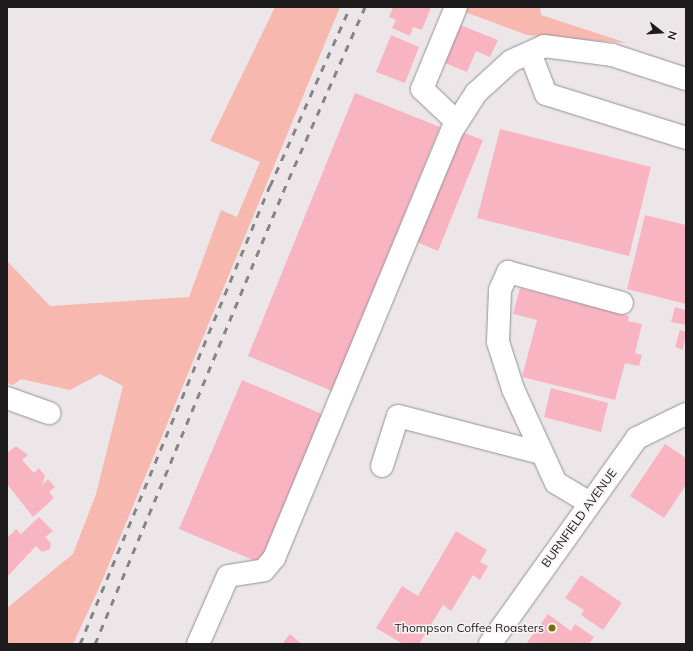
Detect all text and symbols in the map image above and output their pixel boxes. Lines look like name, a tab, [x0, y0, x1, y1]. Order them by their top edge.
north arrow	[641, 12, 681, 52]
text: N	[665, 29, 680, 42]
street label: BURNFIELD AVENUE	[538, 466, 620, 570]
place label: Thompson Coffee Roasters	[395, 621, 544, 635]
marker: Thompson Coffee Roasters	[547, 623, 557, 633]

